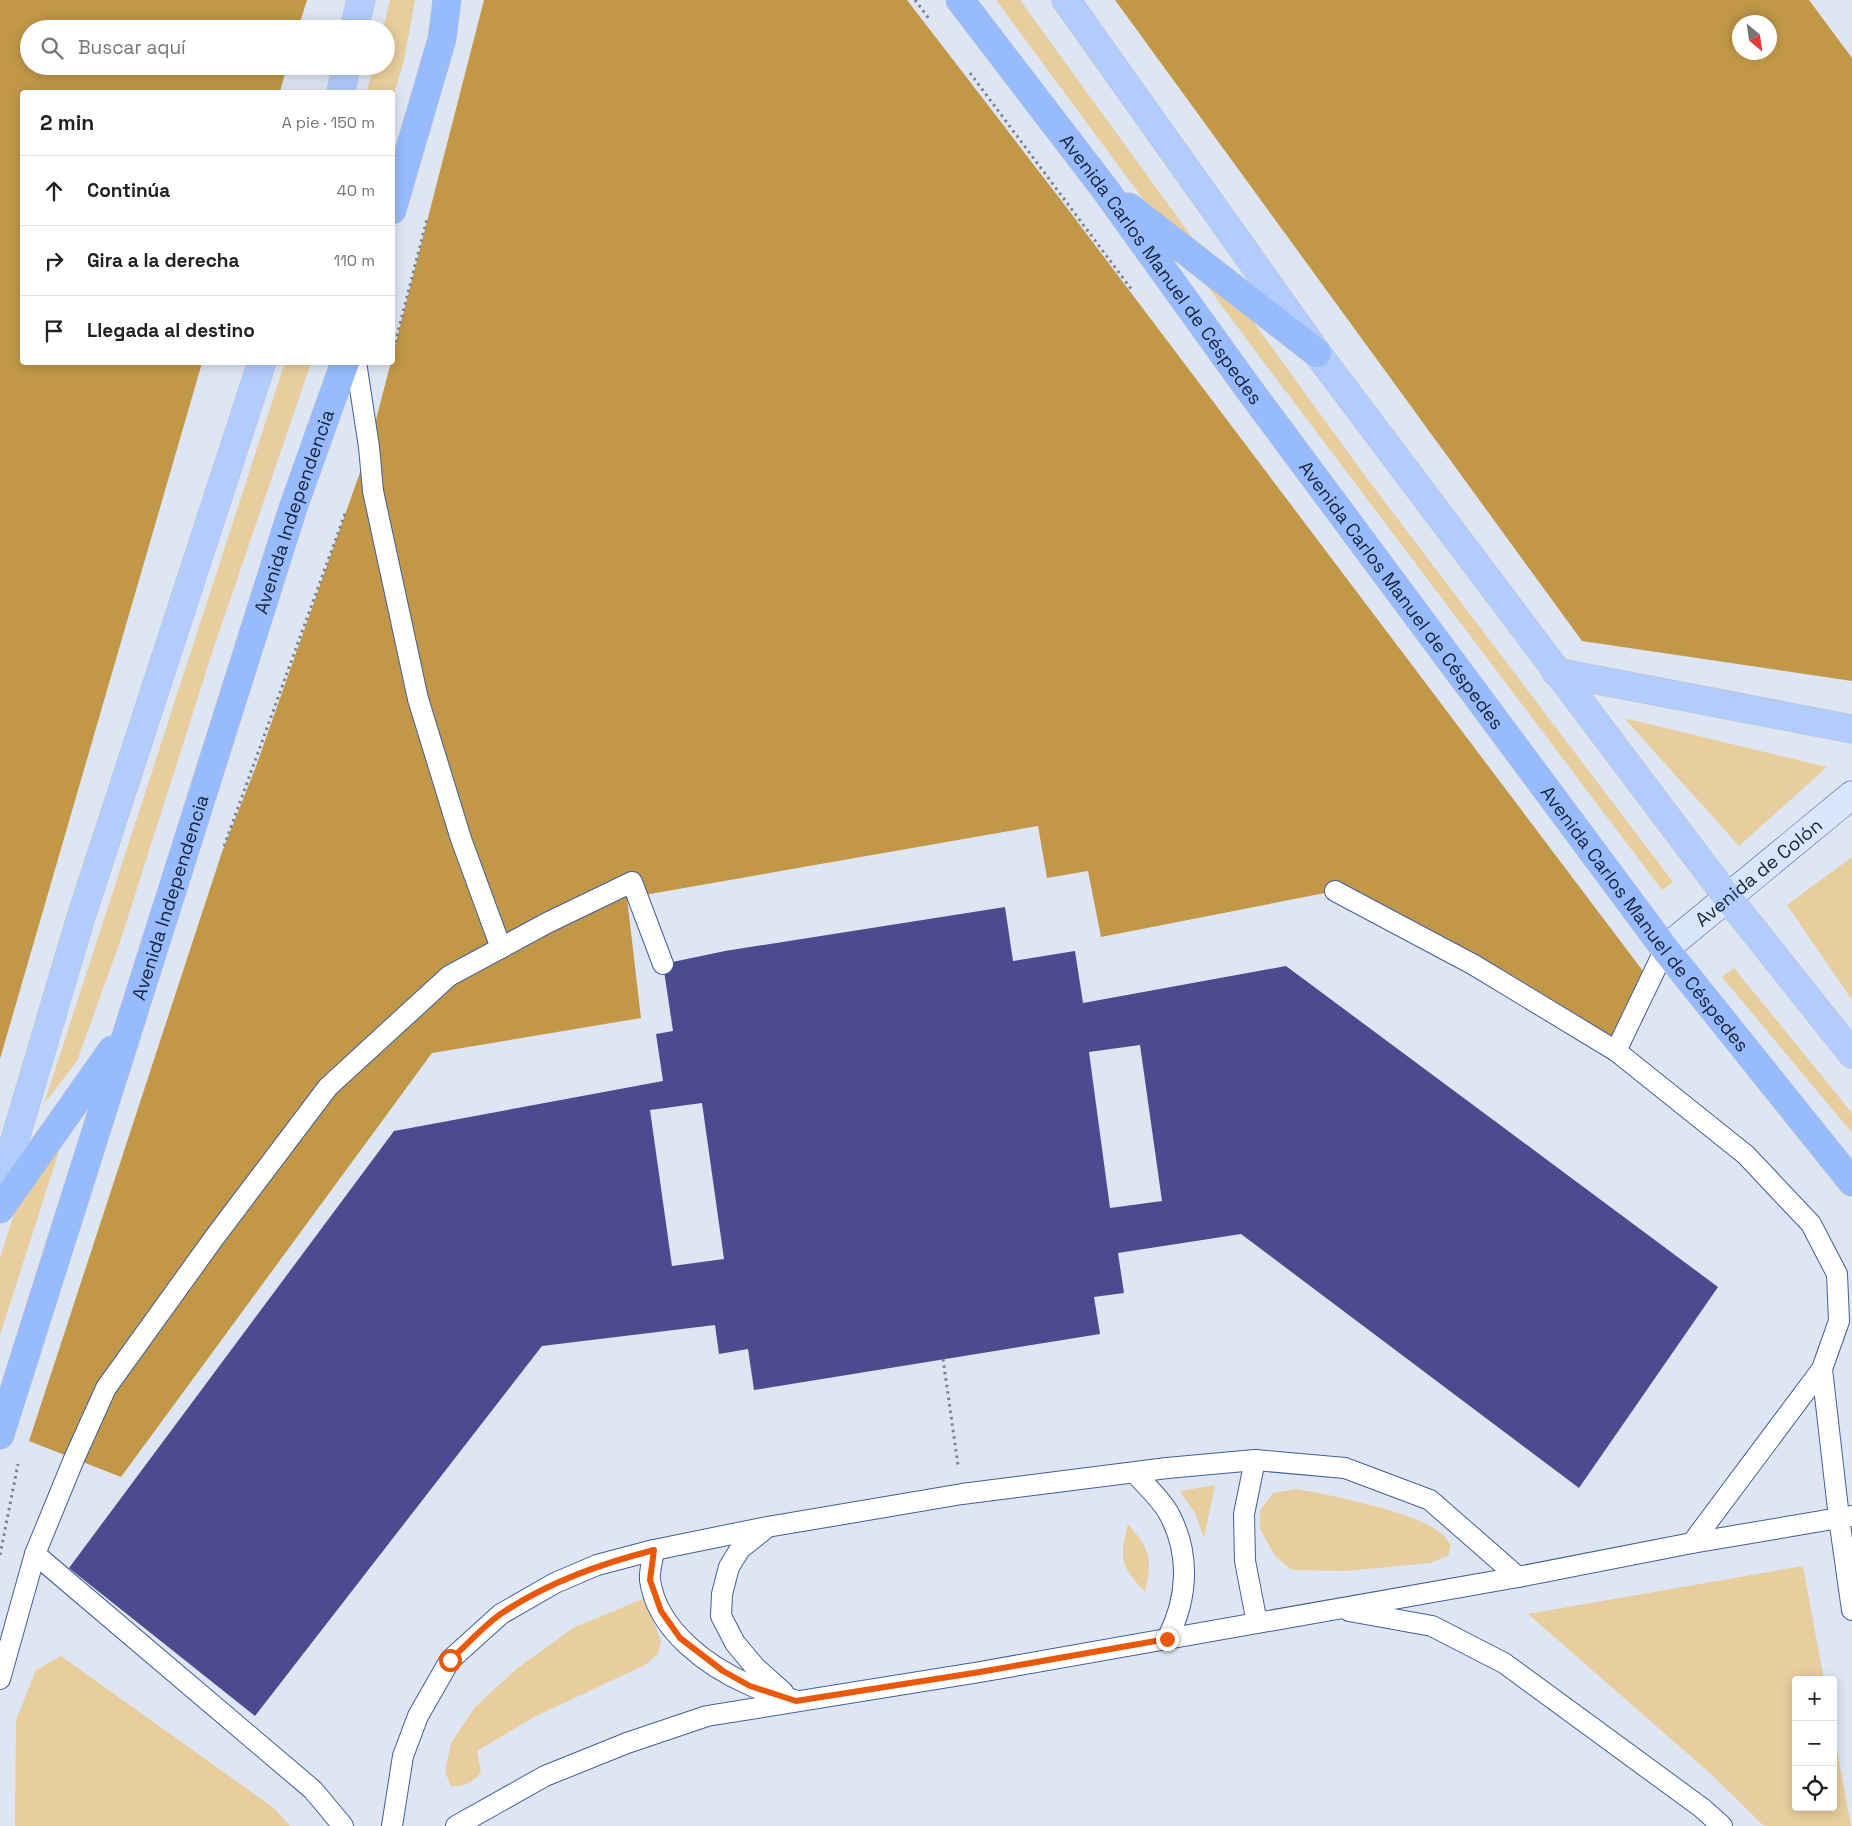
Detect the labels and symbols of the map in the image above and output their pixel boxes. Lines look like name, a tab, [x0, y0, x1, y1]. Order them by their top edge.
north arrow	[1732, 15, 1777, 60]
street label: Avenida Carlos Manuel de Céspedes	[1054, 129, 1268, 409]
street label: Avenida Independencia	[248, 406, 340, 617]
street label: Avenida Carlos Manuel de Céspedes	[1294, 455, 1510, 734]
street label: Avenida Carlos Manuel de Céspedes	[1535, 780, 1755, 1057]
street label: Avenida Independencia	[126, 791, 214, 1003]
street label: Avenida de Colón	[1690, 812, 1827, 932]
route end	[1156, 1628, 1179, 1651]
route start	[439, 1649, 462, 1672]

